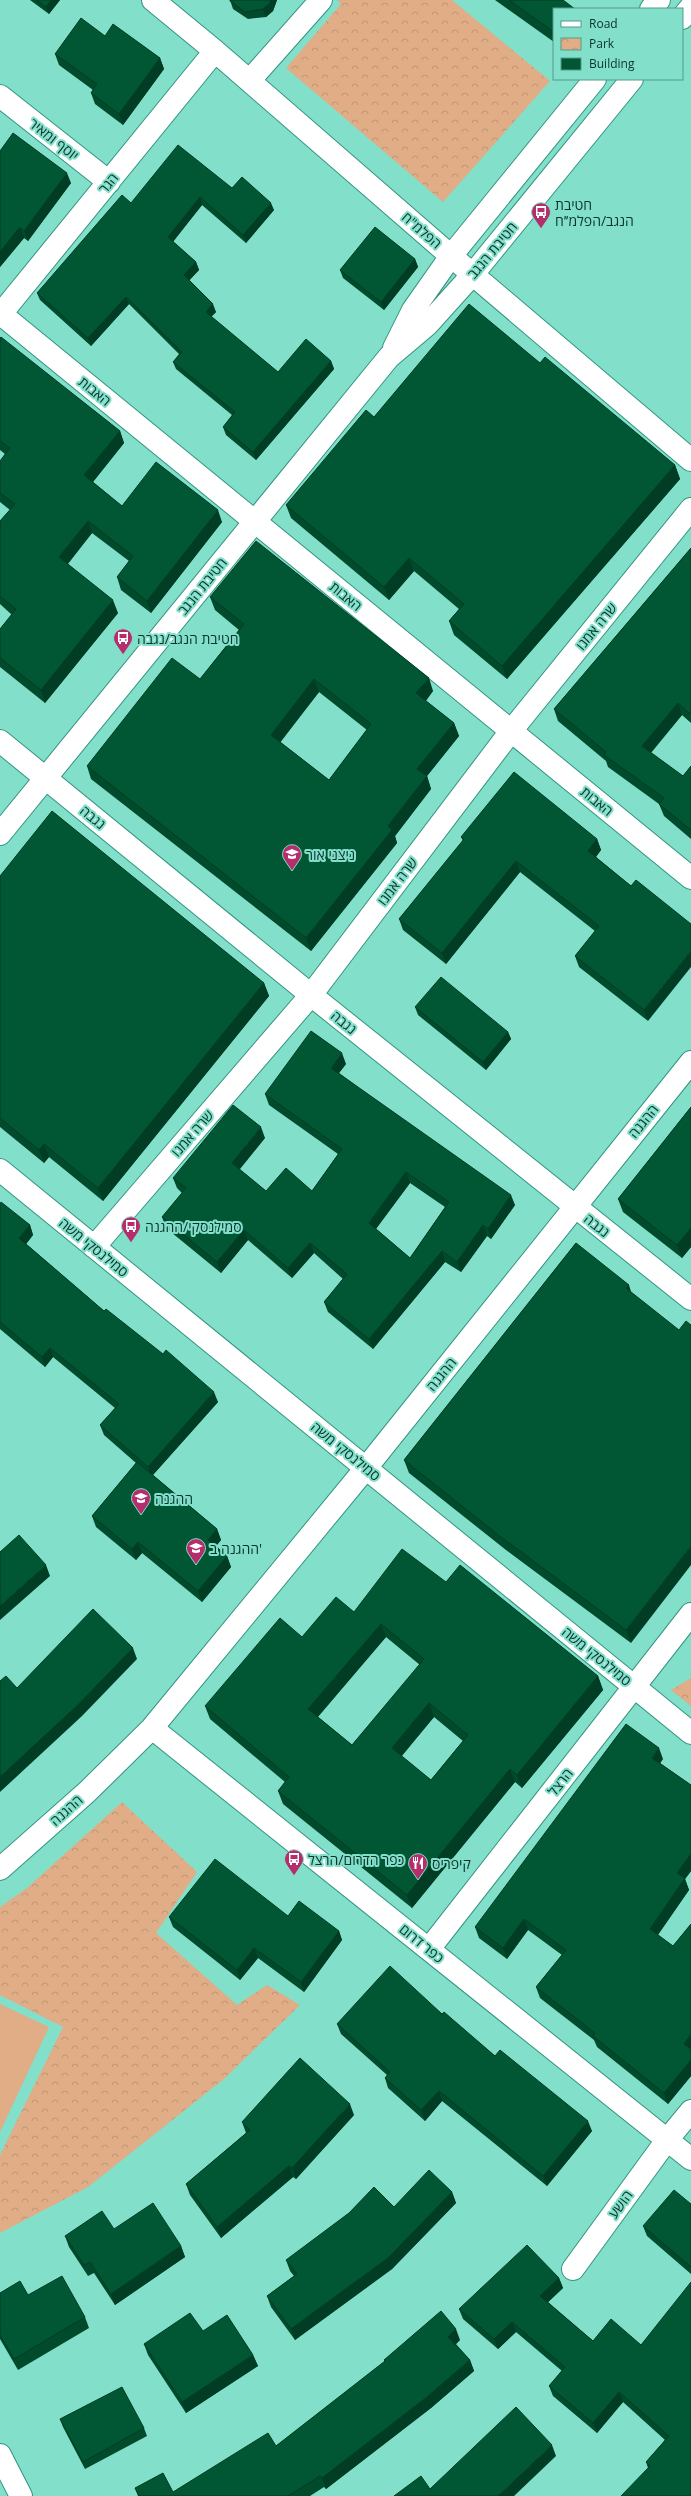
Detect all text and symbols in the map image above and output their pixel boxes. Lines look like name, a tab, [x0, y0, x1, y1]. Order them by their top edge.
legend	[553, 8, 683, 80]
text: Road	[589, 15, 618, 32]
text: Park	[589, 35, 615, 52]
text: Building	[589, 55, 635, 72]
street label: יוסף ומאיר	[25, 114, 83, 164]
street label: הגר	[94, 169, 122, 197]
place label: חטיבת הנגב/הפלמ״ח	[555, 195, 634, 230]
bus stop icon: חטיבת הנגב/הפלמ״ח	[530, 201, 552, 229]
street label: הפלמ"ח	[398, 207, 446, 253]
street label: חטיבת הנגב	[463, 218, 521, 282]
street label: האבות	[75, 372, 115, 410]
street label: חטיבת הנגב	[173, 553, 231, 619]
street label: האבות	[326, 577, 366, 615]
street label: שרה אמנו	[571, 598, 621, 654]
bus stop icon: חטיבת הנגב/נגבה	[112, 627, 134, 655]
place label: חטיבת הנגב/נגבה	[137, 629, 239, 648]
street label: האבות	[577, 782, 617, 820]
street label: נגבה	[76, 801, 110, 833]
school or university icon: ניצני אור	[281, 843, 303, 871]
place label: ניצני אור	[306, 845, 355, 864]
street label: שרה אמנו	[373, 853, 421, 909]
street label: נגבה	[327, 1006, 361, 1038]
street label: ההגנה	[624, 1100, 662, 1142]
street label: שרה אמנו	[167, 1106, 218, 1160]
street label: נגבה	[580, 1209, 614, 1241]
street label: סמילנסקי משה	[55, 1213, 133, 1281]
bus stop icon: סמילנסקי/ההגנה	[120, 1215, 142, 1243]
place label: סמילנסקי/ההגנה	[145, 1217, 242, 1236]
street label: ההגנה	[422, 1353, 460, 1395]
street label: סמילנסקי משה	[307, 1417, 385, 1485]
school or university icon: ההגנה	[130, 1487, 152, 1515]
place label: ההגנה	[155, 1489, 193, 1508]
school or university icon: ההגנה ב'	[185, 1537, 207, 1565]
place label: ההגנה ב'	[210, 1539, 262, 1558]
street label: סמילנסקי משה	[558, 1622, 636, 1690]
street label: הרצל	[543, 1764, 577, 1800]
street label: ההגנה	[45, 1790, 87, 1830]
bus stop icon: כפר הדרום/הרצל	[283, 1848, 305, 1876]
place label: כפר הדרום/הרצל	[308, 1850, 405, 1869]
restaurant icon: קיפריס	[407, 1852, 429, 1880]
place label: קיפריס	[432, 1854, 471, 1873]
street label: כפר דרום	[396, 1919, 448, 1967]
street label: הושע	[603, 2186, 637, 2222]

